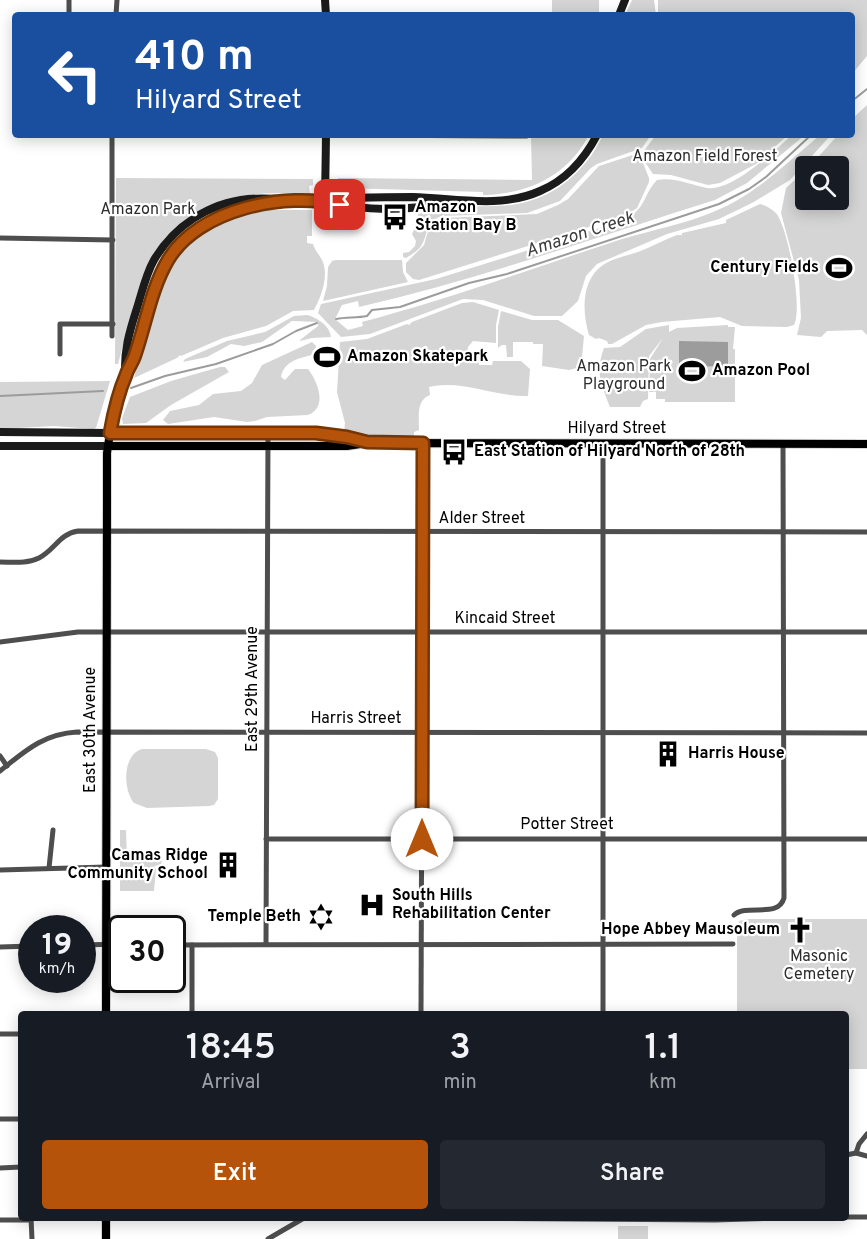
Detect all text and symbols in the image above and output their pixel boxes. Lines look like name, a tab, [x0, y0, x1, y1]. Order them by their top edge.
text: 410 m	[135, 32, 254, 85]
icon: left	[36, 36, 114, 114]
text: Hilyard Street	[135, 84, 302, 118]
park label: Amazon Field Forest	[632, 147, 778, 167]
map controls	[795, 156, 849, 210]
button: search	[795, 156, 849, 210]
pin	[314, 179, 365, 230]
icon: arrive	[323, 188, 356, 221]
place label: Amazon Station Bay B	[415, 198, 516, 236]
park label: Amazon Park	[100, 200, 196, 220]
bus stop icon: Amazon Station Bay B	[380, 202, 410, 232]
water label: Amazon Creek	[523, 206, 638, 263]
sports icon: Century Fields	[824, 253, 854, 283]
place label: Century Fields	[710, 258, 819, 278]
sports icon: Amazon Skatepark	[312, 342, 342, 372]
place label: Amazon Skatepark	[347, 347, 489, 367]
sports icon: Amazon Pool	[677, 356, 707, 386]
park label: Amazon Park Playground	[576, 357, 672, 395]
place label: Amazon Pool	[712, 361, 810, 381]
street label: Hilyard Street	[568, 419, 666, 439]
bus stop icon: East Station of Hilyard North of 28th	[439, 437, 469, 467]
place label: East Station of Hilyard North of 28th	[474, 442, 745, 462]
street label: Alder Street	[439, 509, 525, 529]
street label: Kincaid Street	[455, 609, 556, 629]
street label: East 29th Avenue	[243, 626, 263, 752]
street label: East 30th Avenue	[81, 667, 101, 793]
street label: Harris Street	[310, 709, 402, 729]
building icon: Harris House	[653, 739, 683, 769]
place label: Harris House	[688, 744, 785, 764]
position arrow	[390, 807, 454, 871]
street label: Potter Street	[520, 815, 614, 835]
place label: Camas Ridge Community School	[68, 846, 208, 884]
building icon: Camas Ridge Community School	[213, 850, 243, 880]
place label: South Hills Rehabilitation Center	[392, 886, 551, 924]
hospital icon: South Hills Rehabilitation Center	[357, 890, 387, 920]
synagogue icon: Temple Beth	[306, 902, 336, 932]
place label: Temple Beth	[207, 907, 301, 927]
speed limit sign: 30	[108, 915, 186, 993]
church icon: Hope Abbey Mausoleum	[785, 915, 815, 945]
place label: Hope Abbey Mausoleum	[601, 920, 780, 940]
text: 19	[42, 928, 72, 965]
park label: Masonic Cemetery	[784, 947, 854, 985]
text: km/h	[39, 960, 75, 979]
text: 18:45	[186, 1026, 276, 1072]
text: 3	[449, 1026, 471, 1072]
text: 1.1	[645, 1026, 681, 1072]
text: Arrival	[201, 1070, 261, 1096]
text: min	[444, 1070, 477, 1096]
text: km	[649, 1070, 677, 1096]
button: Exit	[42, 1140, 428, 1209]
button: Share	[440, 1140, 825, 1209]

